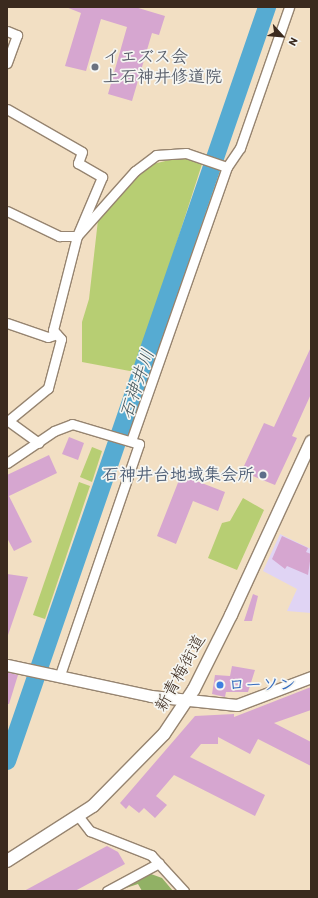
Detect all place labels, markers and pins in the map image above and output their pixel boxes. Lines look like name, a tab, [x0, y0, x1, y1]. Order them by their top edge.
place label: イエズス会 上石神井修道院	[103, 47, 222, 87]
marker: イエズス会 上石神井修道院	[90, 62, 100, 72]
place label: 石神井台地域集会所	[102, 465, 255, 485]
marker: 石神井台地域集会所	[258, 470, 268, 480]
place label: ローソン	[228, 675, 296, 695]
marker: ローソン	[215, 680, 225, 690]

